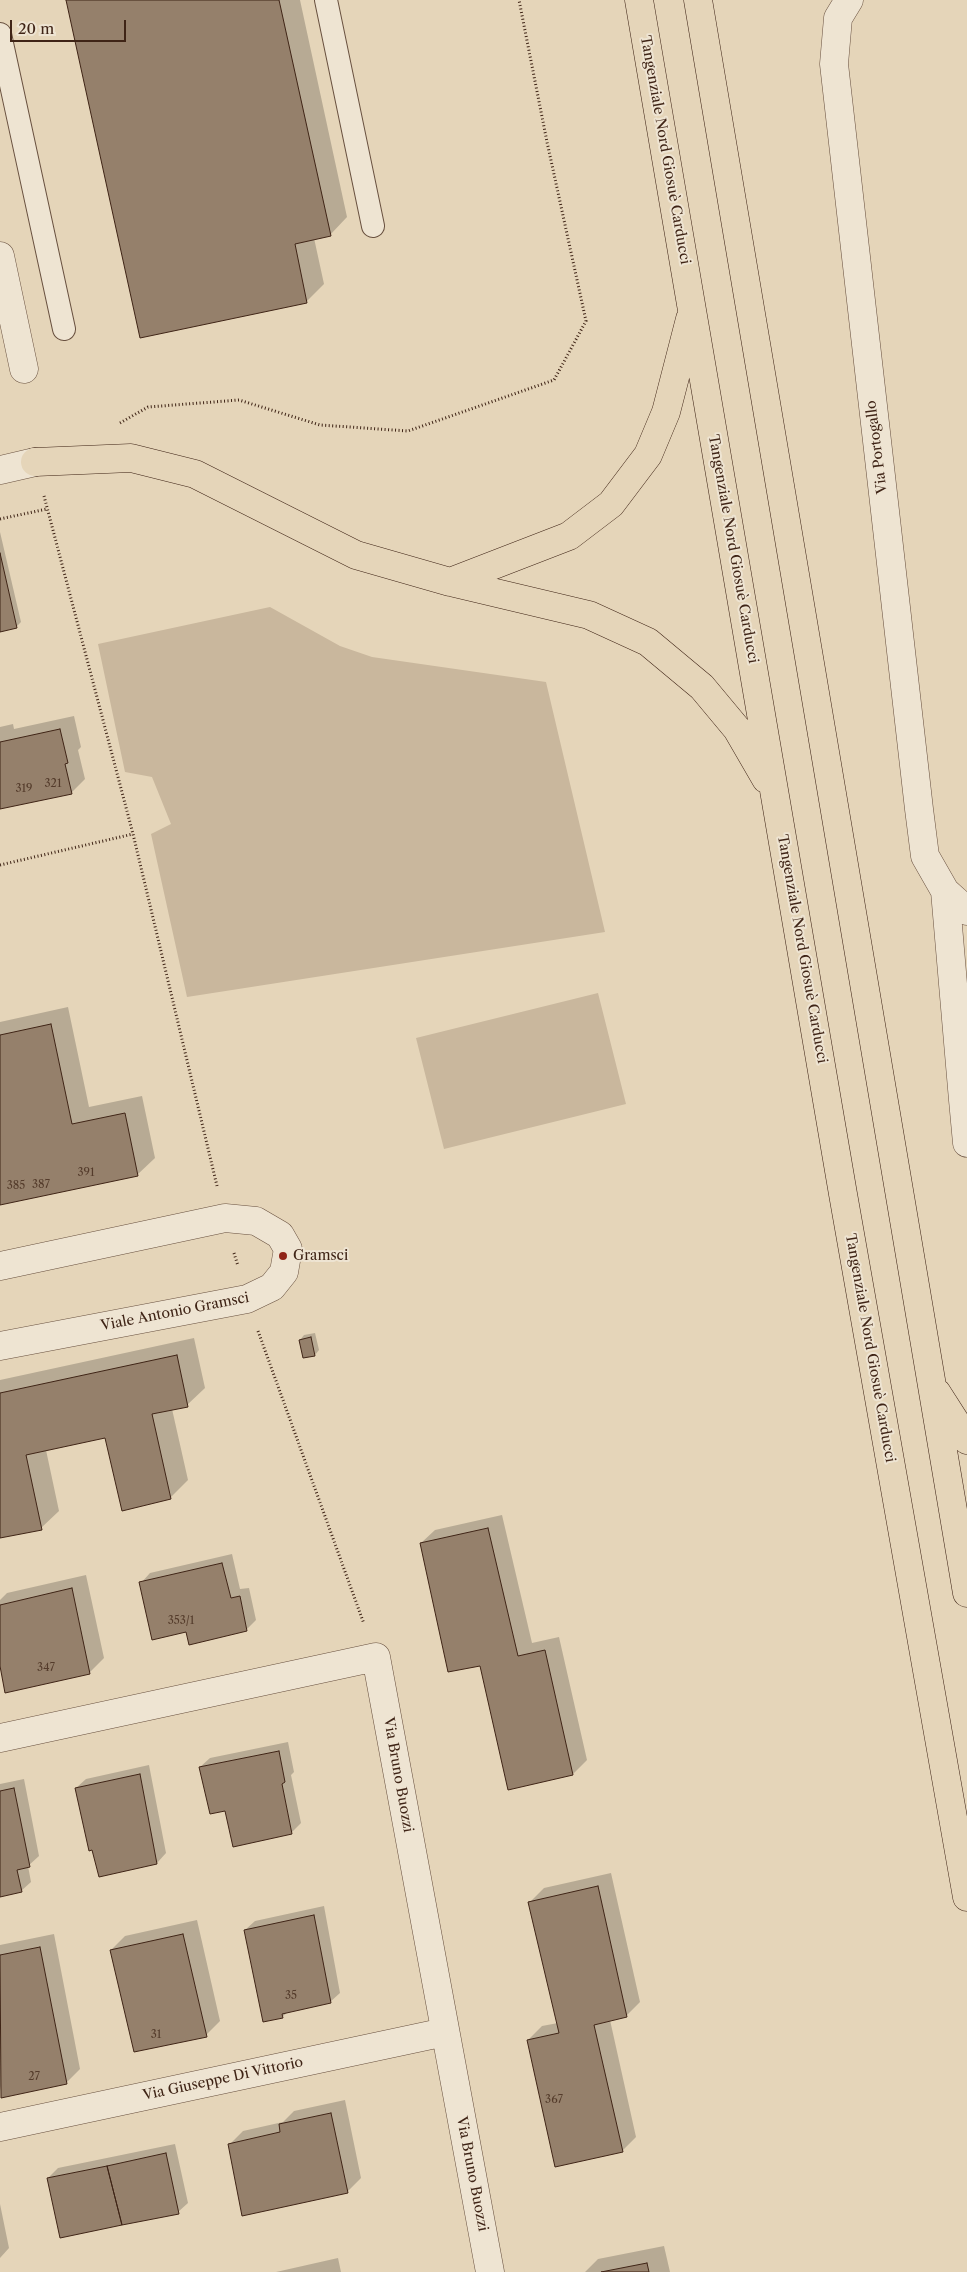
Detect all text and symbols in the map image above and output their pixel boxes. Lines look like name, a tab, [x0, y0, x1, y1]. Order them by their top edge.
scale bar	[12, 10, 129, 42]
text: 20 m	[18, 19, 54, 38]
street label: Tangenziale Nord Giosuè Carducci	[637, 34, 693, 266]
street label: Via Portogallo	[863, 399, 891, 495]
street label: Tangenziale Nord Giosuè Carducci	[705, 433, 761, 665]
house number: 321	[44, 777, 62, 791]
house number: 319	[15, 782, 33, 796]
street label: Tangenziale Nord Giosuè Carducci	[774, 833, 830, 1065]
house number: 391	[77, 1166, 95, 1180]
house number: 387	[32, 1178, 50, 1192]
house number: 385	[7, 1179, 25, 1193]
street label: Tangenziale Nord Giosuè Carducci	[842, 1232, 898, 1464]
place label: Gramsci	[293, 1248, 348, 1264]
marker: Gramsci	[277, 1250, 289, 1262]
street label: Viale Antonio Gramsci	[99, 1289, 251, 1335]
house number: 353/1	[168, 1614, 194, 1628]
house number: 347	[37, 1661, 55, 1675]
street label: Via Bruno Buozzi	[380, 1716, 416, 1834]
house number: 35	[285, 1989, 297, 2003]
house number: 31	[151, 2028, 161, 2042]
street label: Via Giuseppe Di Vittorio	[141, 2054, 305, 2104]
house number: 27	[28, 2070, 40, 2084]
house number: 367	[545, 2093, 563, 2107]
street label: Via Bruno Buozzi	[453, 2115, 491, 2233]

